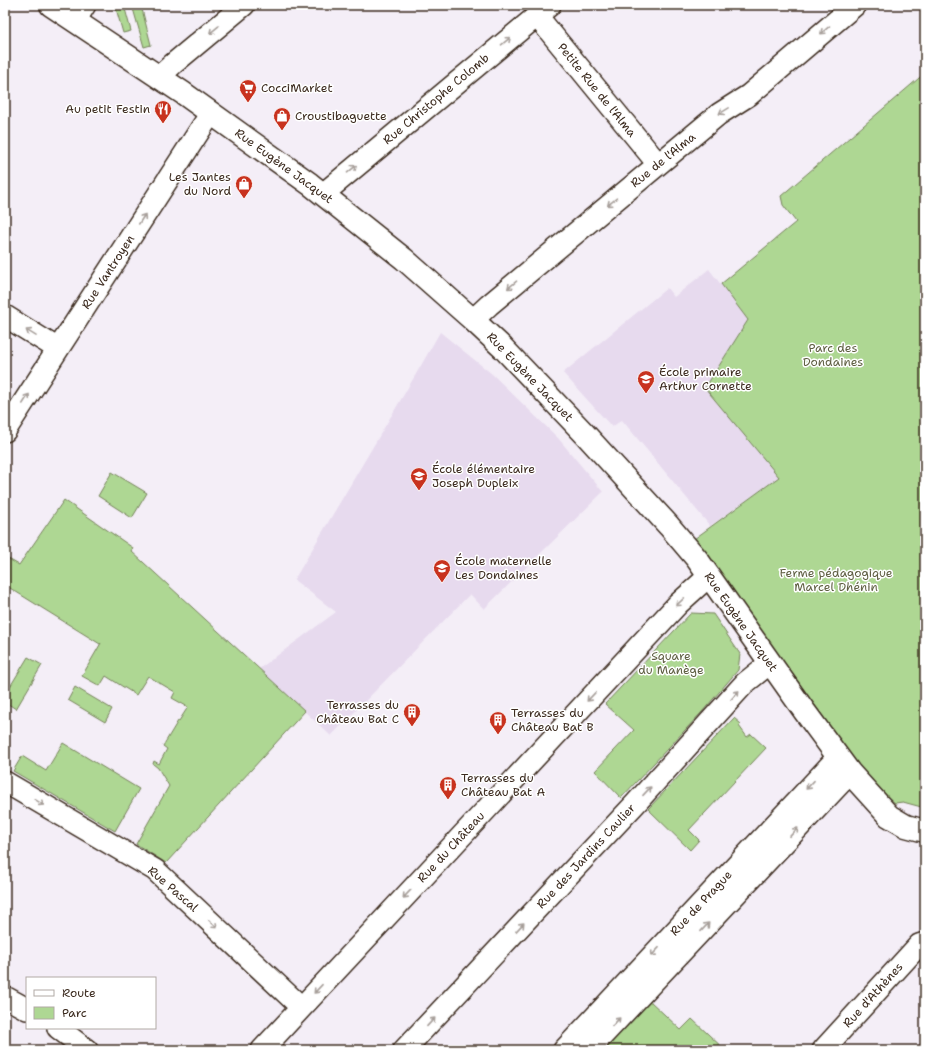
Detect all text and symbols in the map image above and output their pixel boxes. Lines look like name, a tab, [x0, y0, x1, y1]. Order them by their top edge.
one-way arrow	[209, 25, 220, 34]
one-way arrow	[820, 26, 830, 35]
one-way arrow	[501, 37, 512, 46]
street label: Petite Rue de l'Alma	[554, 40, 640, 141]
street label: Rue Christophe Colomb	[380, 50, 492, 148]
supermarket icon: CocciMarket	[238, 78, 258, 103]
place label: CocciMarket	[261, 80, 333, 96]
restaurant icon: Au petit Festin	[153, 99, 173, 124]
place label: Au petit Festin	[65, 101, 150, 117]
shop icon: Croustibaguette	[272, 106, 292, 131]
place label: Croustibaguette	[295, 108, 387, 124]
one-way arrow	[718, 108, 730, 116]
street label: Rue Eugène Jacquet	[232, 125, 336, 207]
street label: Rue de l'Alma	[627, 129, 699, 191]
one-way arrow	[347, 164, 358, 173]
place label: Les Jantes du Nord	[169, 169, 231, 199]
shop icon: Les Jantes du Nord	[234, 174, 254, 199]
one-way arrow	[607, 198, 617, 207]
one-way arrow	[138, 214, 146, 225]
street label: Rue Vantroyen	[78, 232, 138, 312]
one-way arrow	[507, 281, 517, 290]
one-way arrow	[25, 328, 37, 336]
street label: Rue Eugène Jacquet	[483, 329, 577, 425]
park label: Parc des Dondaines	[803, 340, 863, 370]
place label: École primaire Arthur Cornette	[659, 364, 752, 394]
school or university icon: École primaire Arthur Cornette	[636, 369, 656, 394]
one-way arrow	[22, 394, 30, 405]
place label: École élémentaire Joseph Dupleix	[432, 461, 535, 491]
school or university icon: École élémentaire Joseph Dupleix	[409, 466, 429, 491]
place label: École maternelle Les Dondaines	[455, 553, 552, 583]
school or university icon: École maternelle Les Dondaines	[432, 558, 452, 583]
park label: Ferme pédagogique Marcel Dhénin	[779, 565, 893, 595]
street label: Rue Eugène Jacquet	[701, 569, 781, 675]
one-way arrow	[675, 597, 685, 607]
park label: Square du Manège	[638, 648, 704, 678]
one-way arrow	[730, 690, 739, 700]
one-way arrow	[586, 692, 596, 702]
place label: Terrasses du Château Bat C	[316, 697, 399, 727]
building icon: Terrasses du Château Bat C	[402, 702, 422, 727]
place label: Terrasses du Château Bat B	[511, 705, 593, 735]
building icon: Terrasses du Château Bat B	[488, 710, 508, 735]
place label: Terrasses du Château Bat A	[461, 770, 545, 800]
building icon: Terrasses du Château Bat A	[438, 775, 458, 800]
one-way arrow	[806, 780, 815, 790]
one-way arrow	[642, 786, 652, 796]
one-way arrow	[33, 798, 45, 806]
street label: Rue des Jardins Caulier	[533, 800, 639, 912]
street label: Rue du Château	[414, 808, 488, 886]
one-way arrow	[789, 827, 799, 837]
street label: Rue Pascal	[144, 863, 202, 916]
street label: Rue de Prague	[667, 867, 736, 939]
one-way arrow	[402, 889, 412, 899]
one-way arrow	[207, 919, 217, 928]
one-way arrow	[515, 922, 525, 932]
one-way arrow	[700, 922, 710, 932]
one-way arrow	[650, 947, 660, 957]
street label: Rue d'Athènes	[839, 959, 907, 1031]
legend	[26, 977, 156, 1029]
one-way arrow	[314, 984, 323, 994]
text: Route	[62, 985, 96, 1001]
text: Parc	[62, 1005, 87, 1021]
one-way arrow	[426, 1017, 435, 1027]
one-way arrow	[611, 1017, 620, 1027]

